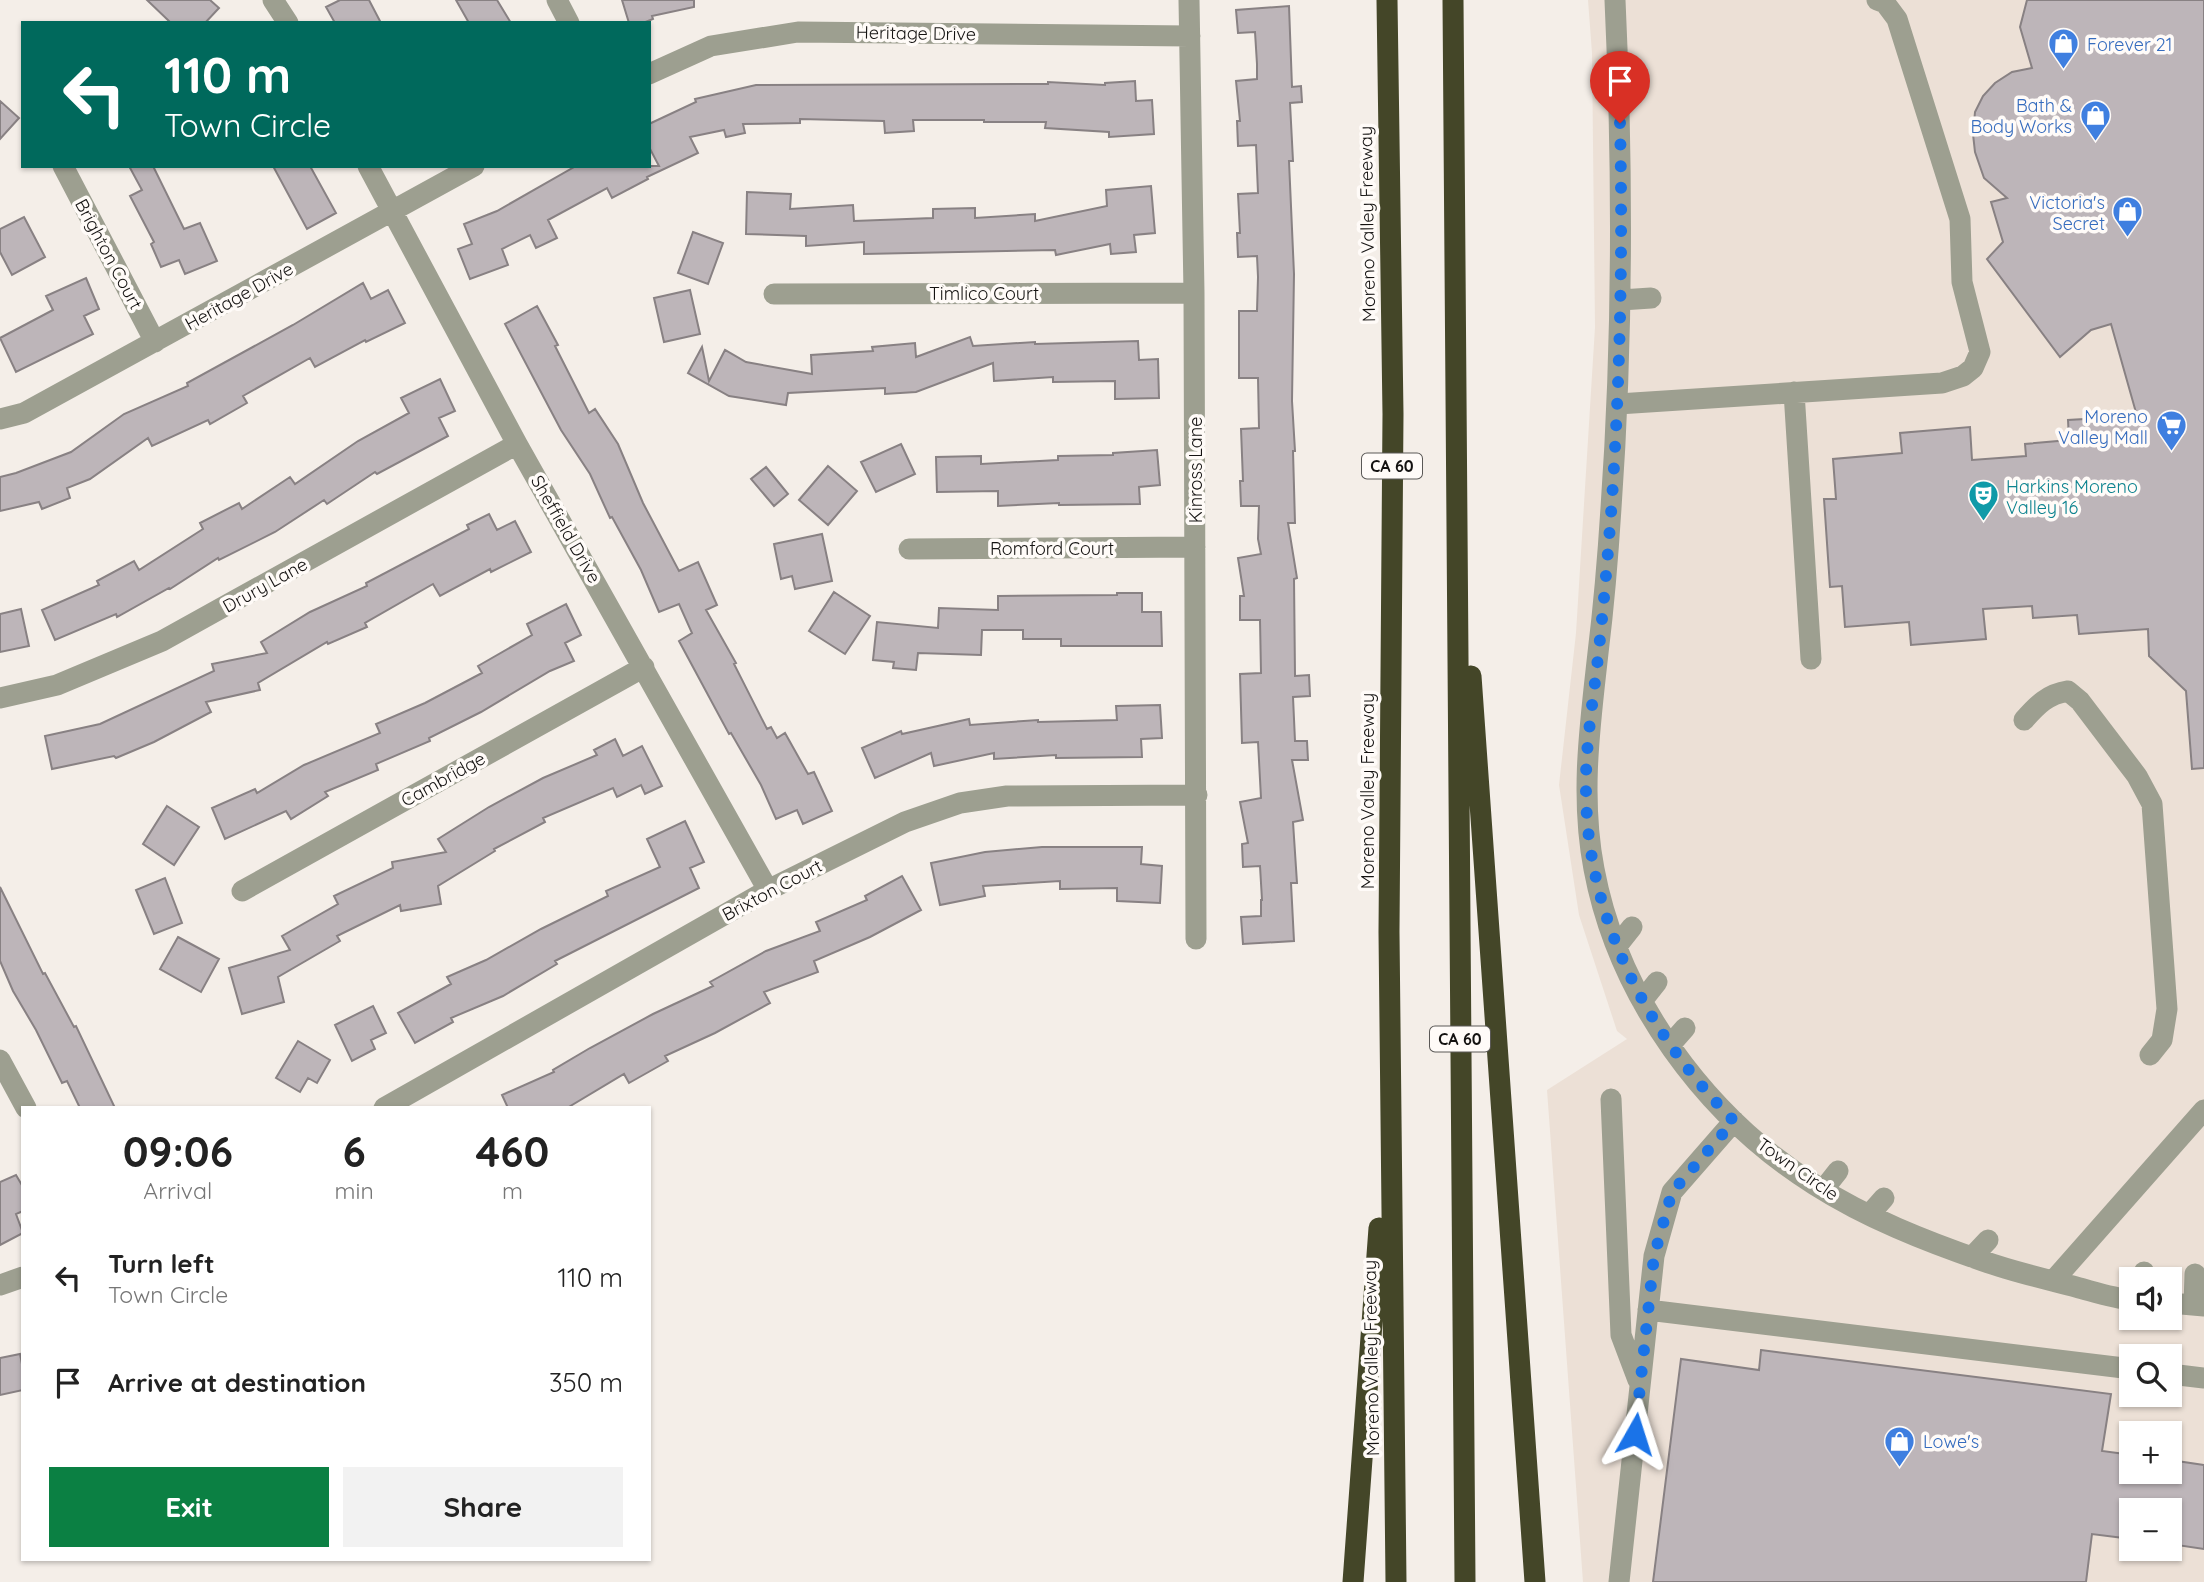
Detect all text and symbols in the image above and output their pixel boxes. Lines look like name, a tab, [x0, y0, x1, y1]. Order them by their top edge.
street label: Heritage Drive	[856, 20, 976, 46]
shop icon: Forever 21	[2047, 27, 2081, 71]
place label: Forever 21	[2087, 33, 2172, 56]
text: 110 m	[164, 44, 291, 105]
icon: left	[49, 49, 140, 140]
pin	[1590, 51, 1650, 123]
icon: arrive	[1601, 62, 1639, 100]
place label: Bath & Body Works	[1970, 94, 2072, 138]
shop icon: Bath & Body Works	[2078, 98, 2112, 142]
text: Town Circle	[164, 105, 331, 145]
street label: Moreno Valley Freeway	[1354, 126, 1380, 322]
place label: Victoria's Secret	[2029, 191, 2105, 235]
street label: Brighton Court	[70, 195, 148, 313]
shop icon: Victoria's Secret	[2111, 195, 2145, 239]
street label: Heritage Drive	[181, 257, 297, 335]
street label: Timlico Court	[929, 282, 1039, 305]
place label: Moreno Valley Mall	[2058, 405, 2148, 449]
supermarket icon: Moreno Valley Mall	[2154, 409, 2188, 453]
street label: Kinross Lane	[1184, 417, 1207, 523]
road number: CA 60	[1362, 453, 1422, 478]
street label: Sheffield Drive	[526, 471, 606, 587]
place label: Harkins Moreno Valley 16	[2006, 475, 2138, 519]
theatre icon: Harkins Moreno Valley 16	[1966, 479, 2000, 523]
street label: Romford Court	[990, 537, 1114, 560]
street label: Drury Lane	[219, 552, 311, 618]
street label: Moreno Valley Freeway	[1356, 693, 1379, 889]
street label: Cambridge	[397, 746, 489, 812]
street label: Brixton Court	[718, 854, 826, 926]
road number: CA 60	[1430, 1026, 1490, 1051]
text: 09:06	[123, 1125, 233, 1178]
text: 6	[343, 1125, 366, 1178]
text: 460	[476, 1125, 549, 1178]
street label: Town Circle	[1753, 1133, 1843, 1205]
text: Arrival	[143, 1176, 212, 1205]
text: min	[335, 1176, 374, 1205]
text: m	[502, 1176, 523, 1205]
text: Turn left	[108, 1247, 215, 1280]
icon: left	[49, 1259, 87, 1297]
street label: Moreno Valley Freeway	[1358, 1260, 1384, 1456]
text: 110 m	[557, 1261, 623, 1294]
map controls	[2119, 1267, 2182, 1561]
button: sound	[2119, 1267, 2182, 1330]
text: Town Circle	[108, 1280, 228, 1309]
button: search	[2119, 1344, 2182, 1407]
icon: arrive	[49, 1364, 87, 1402]
text: Arrive at destination	[108, 1366, 366, 1399]
text: 350 m	[549, 1366, 623, 1399]
position arrow	[1598, 1397, 1672, 1471]
button: +	[2119, 1421, 2182, 1484]
shop icon: Lowe's	[1883, 1424, 1917, 1468]
place label: Lowe's	[1923, 1430, 1979, 1453]
button: Exit	[49, 1467, 329, 1547]
button: Share	[343, 1467, 623, 1547]
button: −	[2119, 1498, 2182, 1561]

